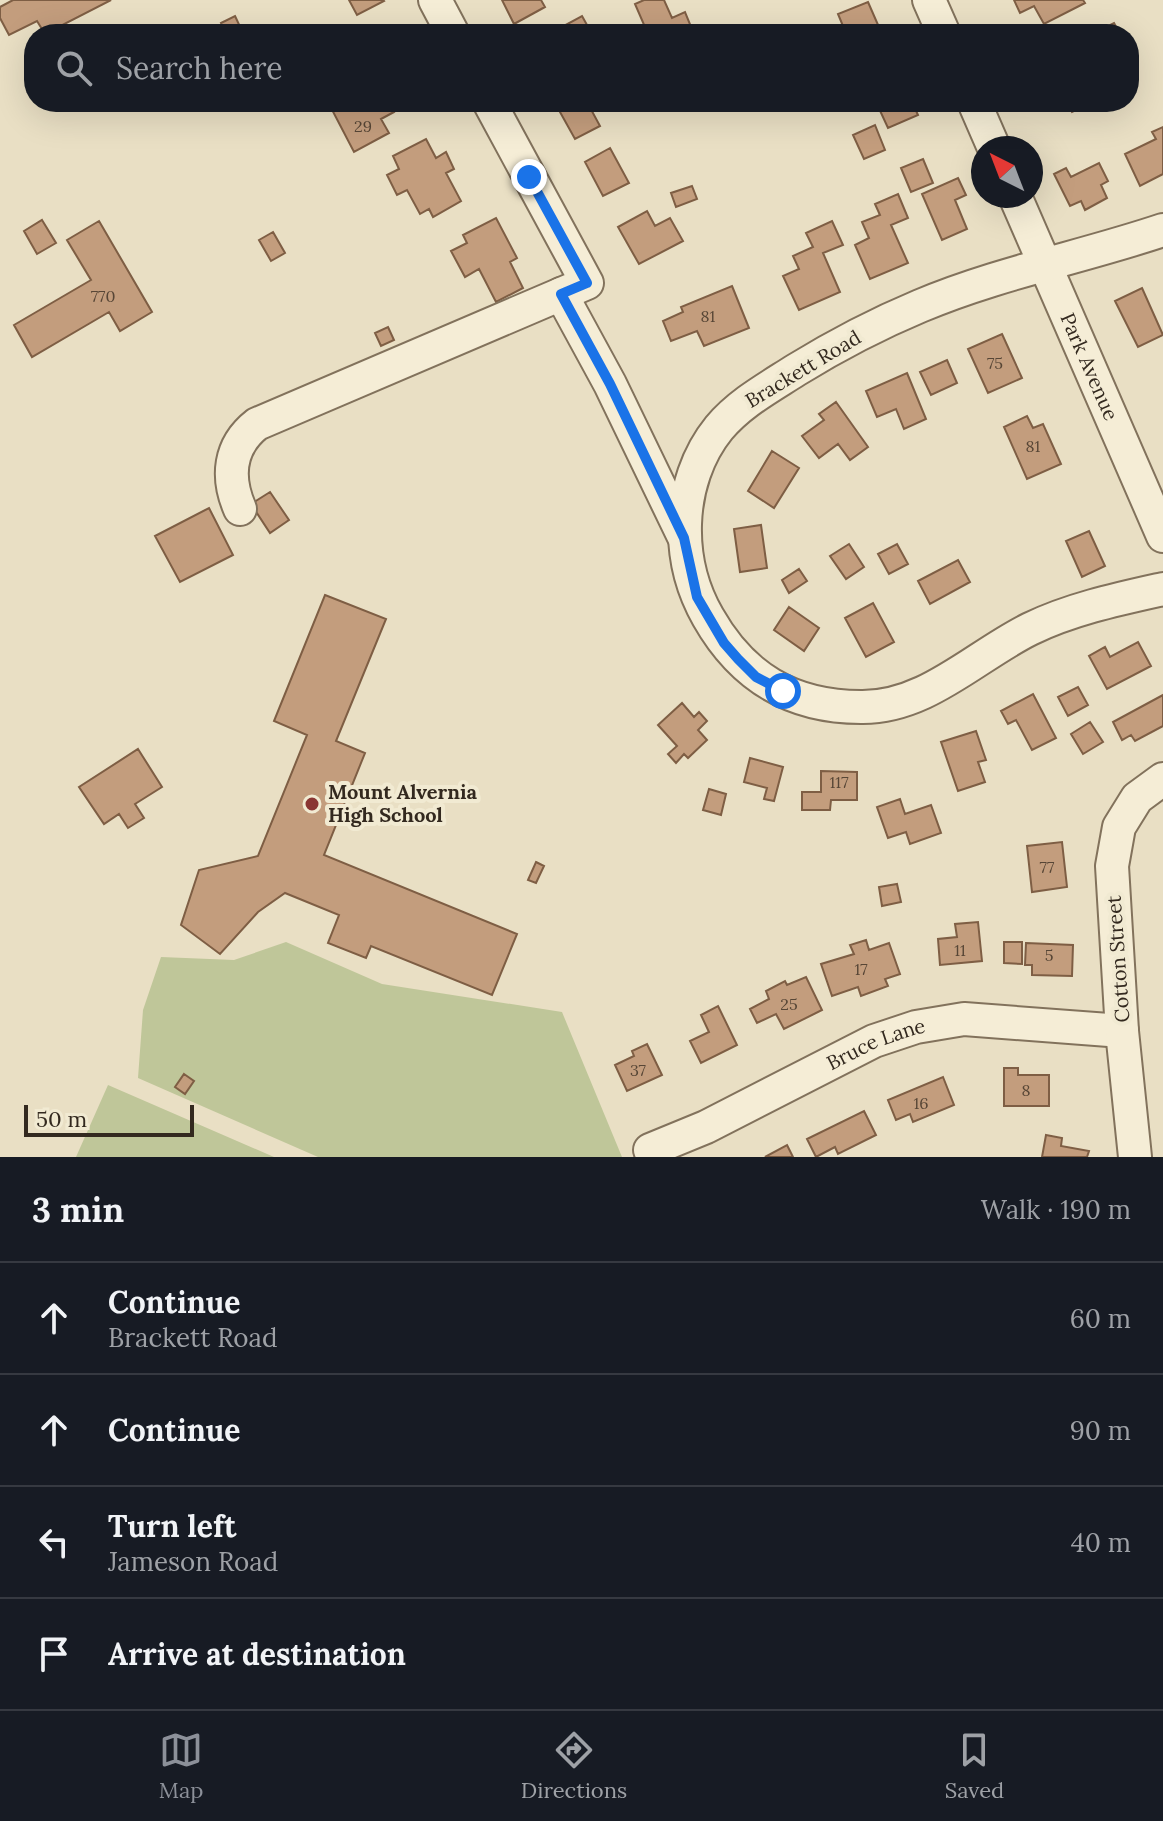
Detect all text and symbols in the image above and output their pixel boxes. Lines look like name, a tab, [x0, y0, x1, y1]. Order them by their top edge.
search box	[24, 24, 1139, 112]
icon: search	[52, 46, 96, 90]
text: Search here	[116, 49, 283, 87]
house number: 29	[354, 116, 372, 136]
north arrow	[971, 136, 1043, 208]
route end	[511, 159, 547, 195]
house number: 770	[91, 286, 115, 306]
house number: 81	[701, 306, 716, 326]
street label: Park Avenue	[1055, 309, 1124, 424]
street label: Brackett Road	[740, 324, 865, 413]
house number: 75	[987, 353, 1003, 373]
house number: 81	[1026, 436, 1041, 456]
route start	[765, 673, 801, 709]
house number: 117	[829, 772, 849, 792]
place label: Mount Alvernia High School	[328, 779, 477, 827]
marker: Mount Alvernia High School	[303, 795, 321, 813]
house number: 77	[1040, 857, 1055, 877]
street label: Cotton Street	[1101, 894, 1134, 1023]
house number: 11	[954, 940, 966, 960]
house number: 5	[1045, 945, 1053, 965]
house number: 17	[854, 959, 868, 979]
house number: 25	[780, 994, 798, 1014]
street label: Bruce Lane	[822, 1013, 927, 1075]
house number: 37	[630, 1060, 647, 1080]
house number: 8	[1022, 1080, 1031, 1100]
house number: 16	[913, 1093, 929, 1113]
scale bar	[24, 1101, 194, 1137]
text: 50 m	[36, 1105, 87, 1133]
text: 3 min	[32, 1188, 124, 1231]
text: Walk · 190 m	[981, 1193, 1131, 1226]
text: Continue	[108, 1283, 240, 1321]
icon: ahead	[32, 1296, 76, 1340]
text: 60 m	[1070, 1302, 1131, 1335]
text: Brackett Road	[108, 1321, 278, 1354]
icon: ahead	[32, 1408, 76, 1452]
text: Continue	[108, 1411, 240, 1449]
text: 90 m	[1070, 1414, 1131, 1447]
text: Turn left	[108, 1507, 236, 1545]
icon: left	[32, 1520, 76, 1564]
text: 40 m	[1071, 1526, 1131, 1559]
text: Jameson Road	[108, 1545, 278, 1578]
icon: arrive	[32, 1632, 76, 1676]
text: Arrive at destination	[108, 1635, 406, 1673]
tab: Map	[159, 1728, 203, 1804]
tab: Directions	[521, 1728, 627, 1804]
tab: Saved	[945, 1728, 1004, 1804]

